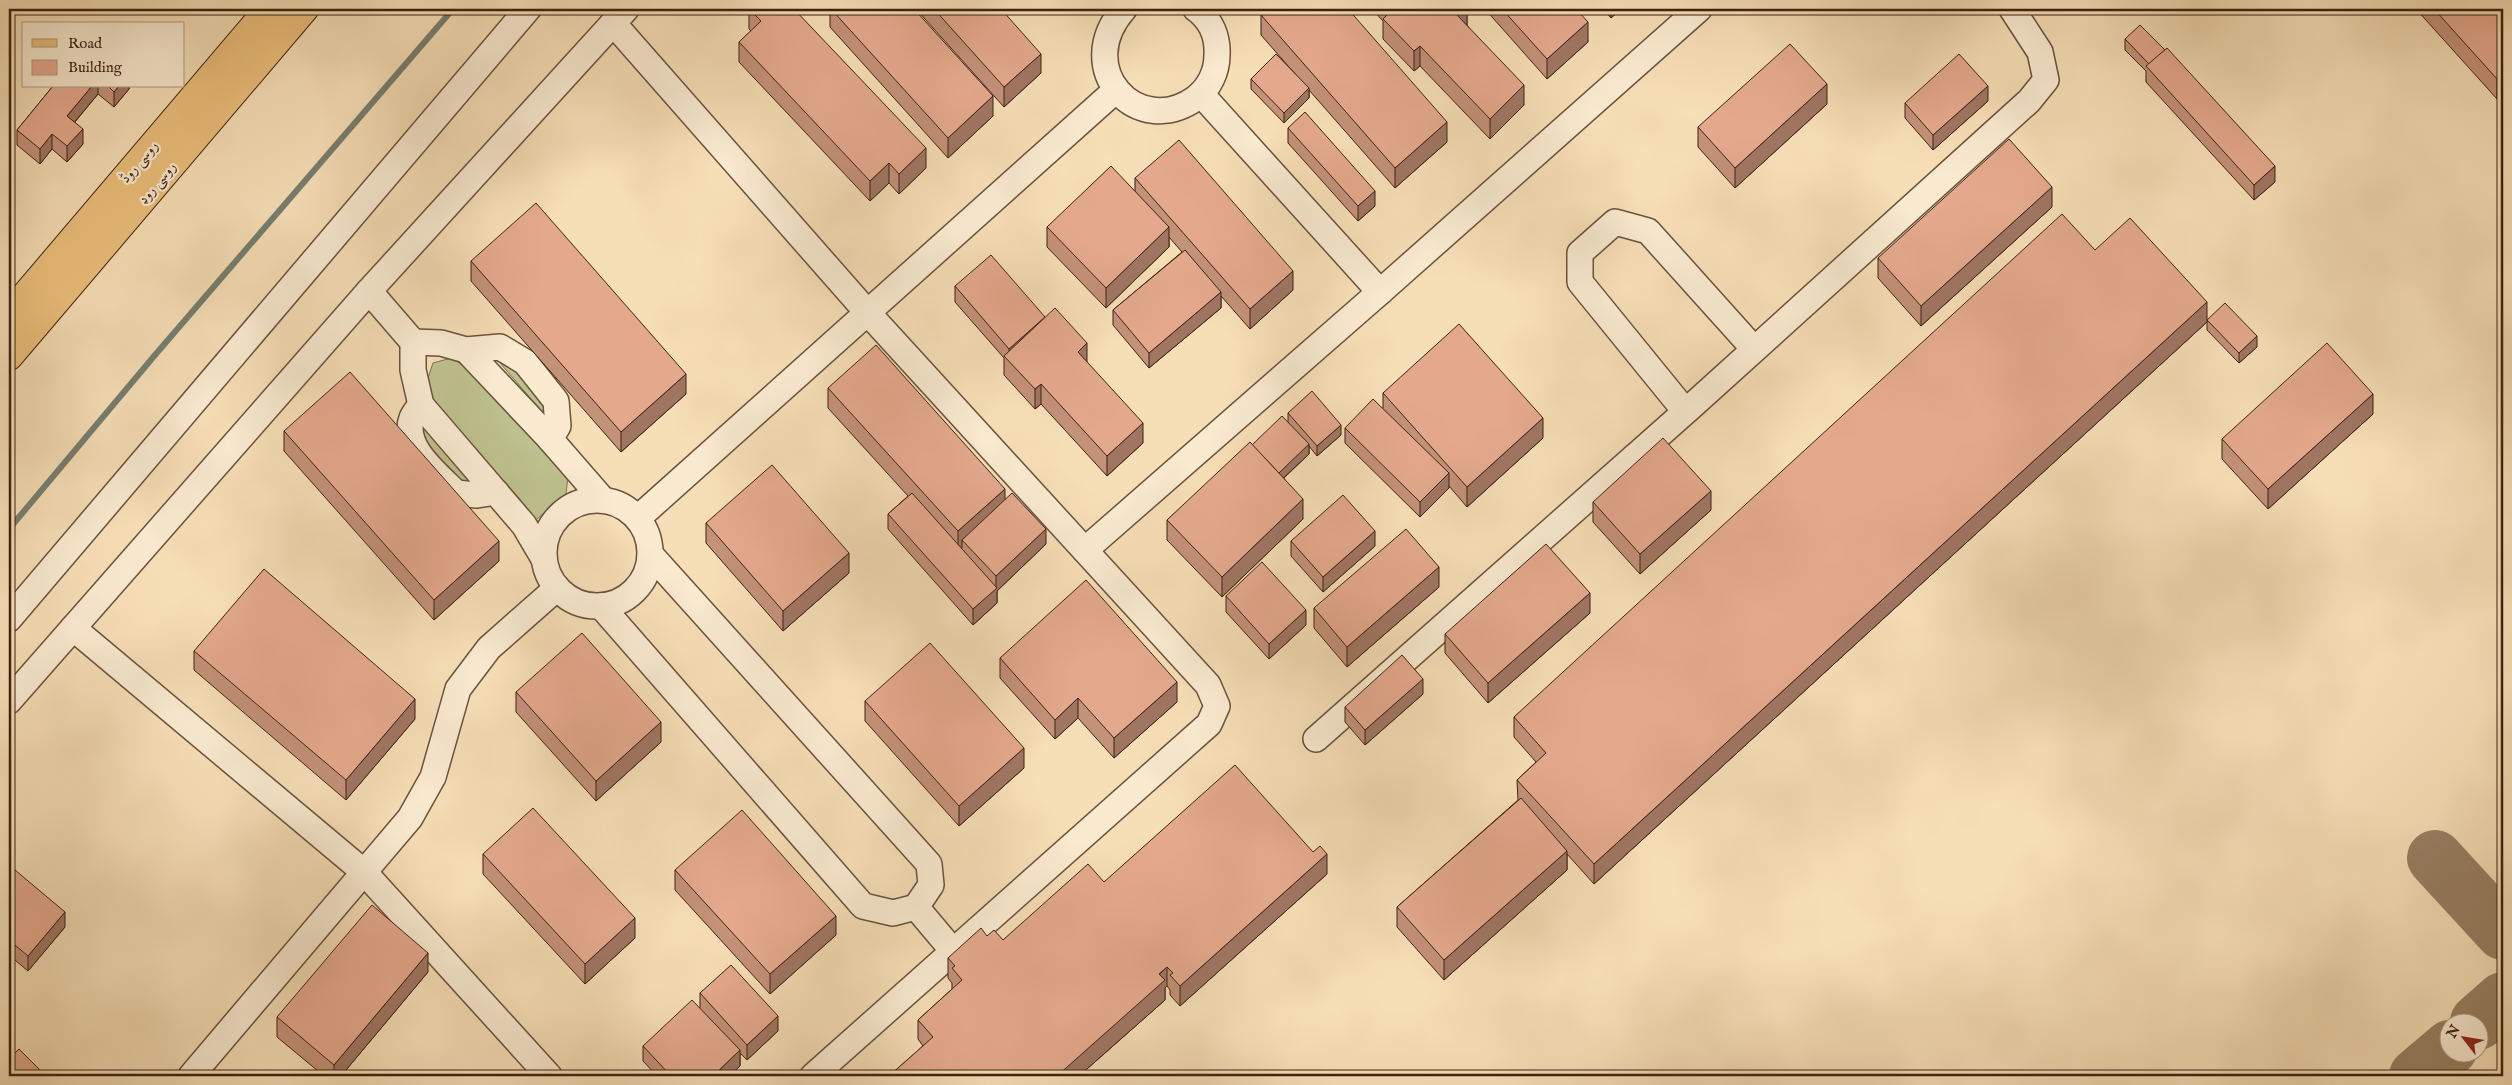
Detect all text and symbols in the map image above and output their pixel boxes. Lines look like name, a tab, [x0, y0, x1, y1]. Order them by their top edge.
legend	[22, 22, 185, 88]
text: Road	[68, 34, 103, 53]
text: Building	[68, 58, 123, 77]
street label: روسی روڈ	[116, 137, 163, 188]
street label: روسی روډ	[134, 158, 181, 209]
north arrow	[2440, 1012, 2490, 1062]
text: N	[2442, 1022, 2465, 1043]

